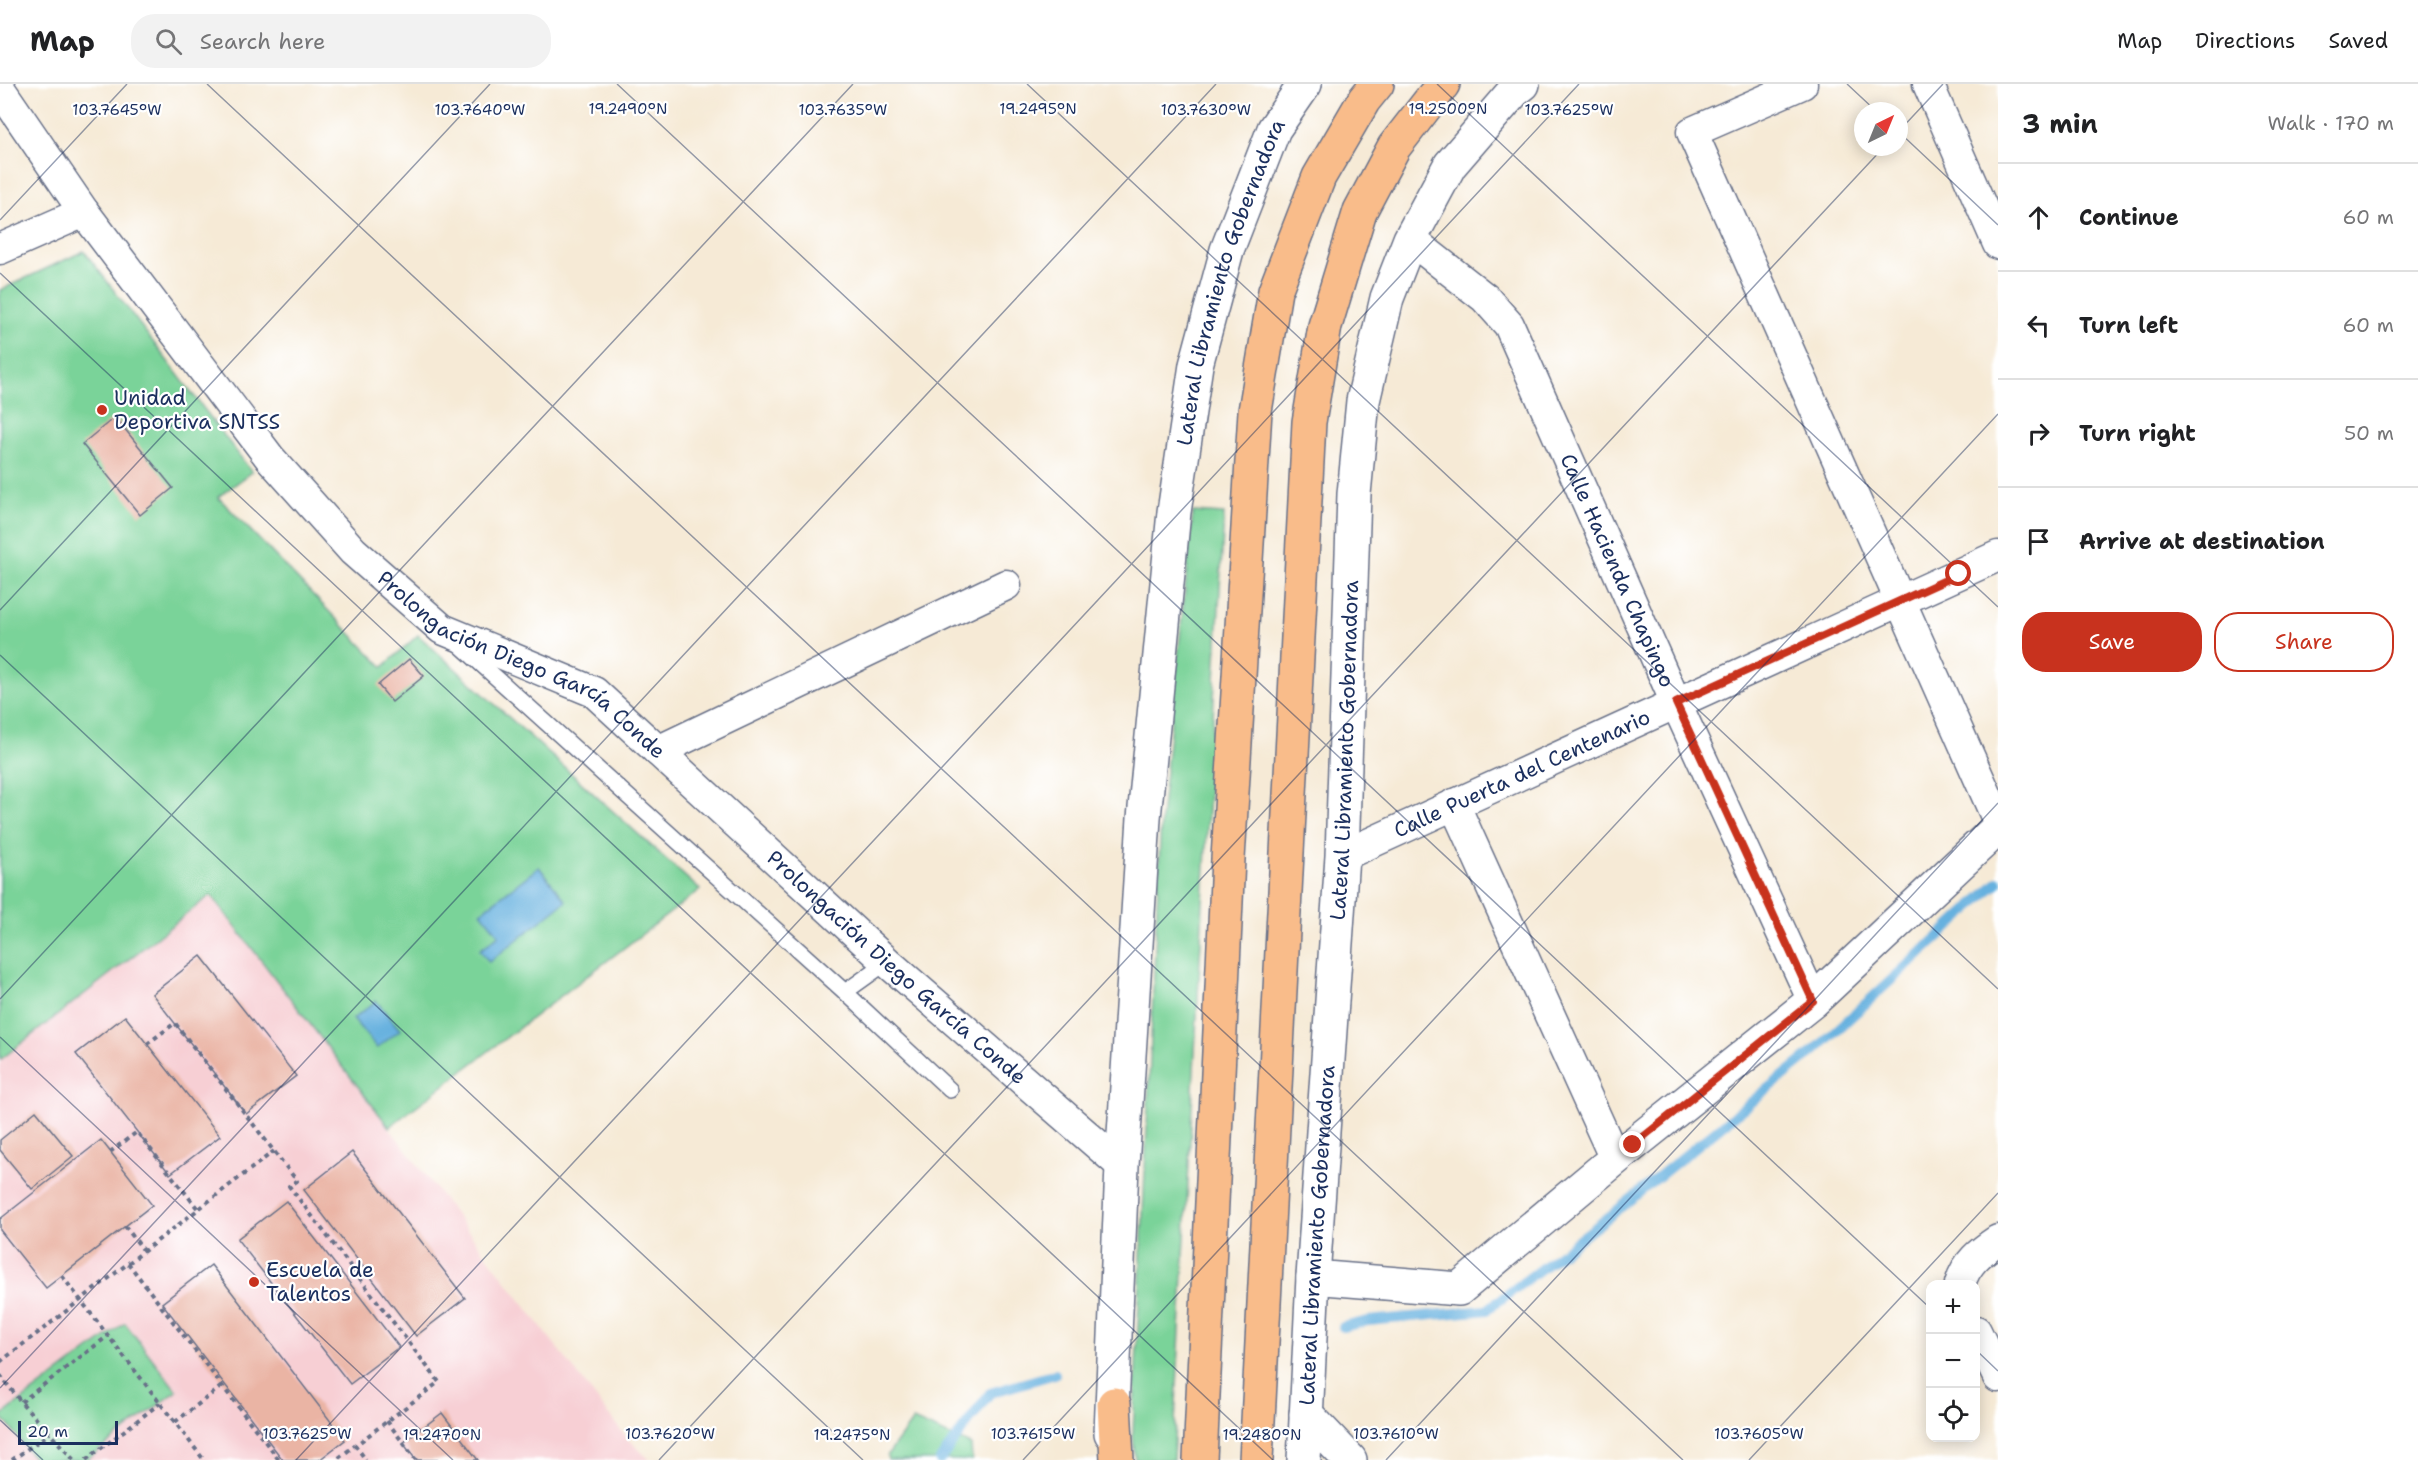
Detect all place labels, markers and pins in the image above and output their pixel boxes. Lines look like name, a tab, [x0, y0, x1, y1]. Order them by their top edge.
place label: Unidad Deportiva SNTSS	[114, 384, 280, 436]
marker: Unidad Deportiva SNTSS	[95, 403, 109, 417]
place label: Escuela de Talentos	[266, 1256, 374, 1308]
marker: Escuela de Talentos	[247, 1275, 261, 1289]

